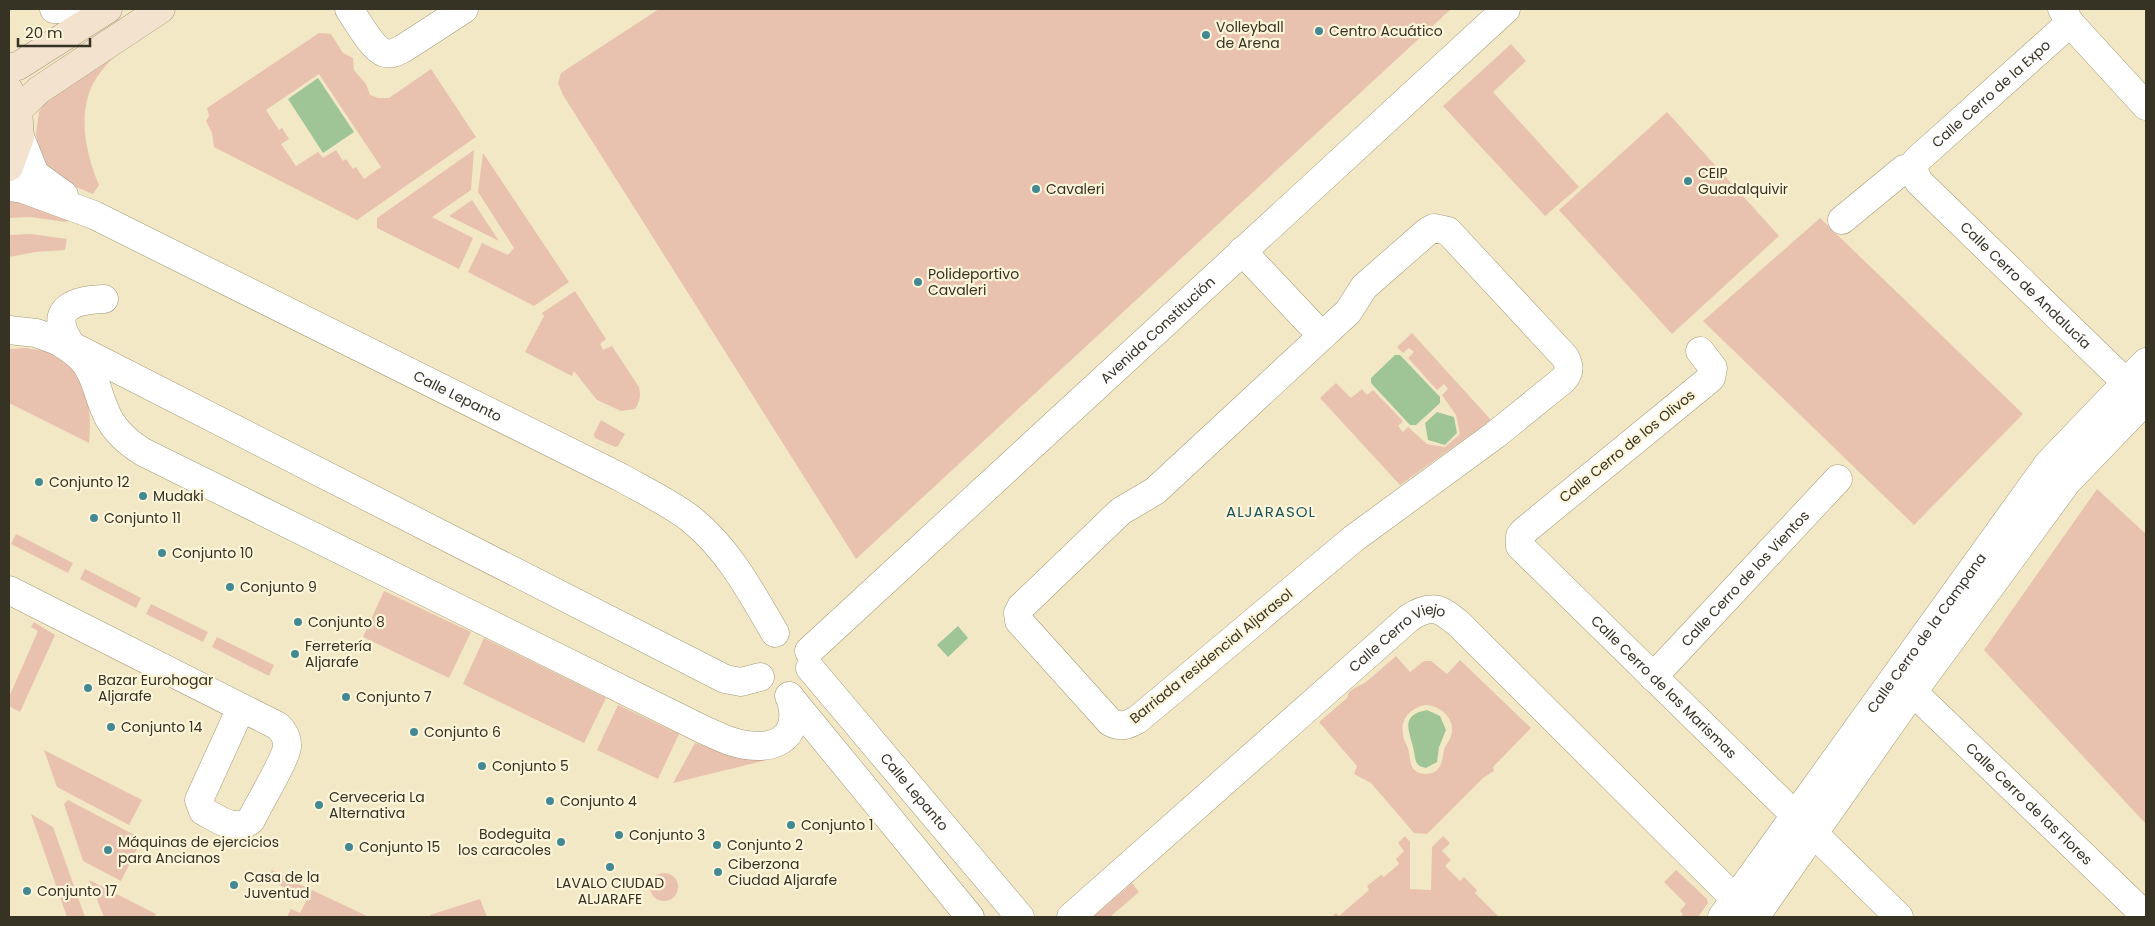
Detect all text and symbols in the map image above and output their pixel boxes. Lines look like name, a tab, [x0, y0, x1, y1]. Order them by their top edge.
scale bar	[18, 15, 90, 47]
place label: Volleyball de Arena	[1216, 17, 1284, 53]
place label: Centro Acuático	[1329, 21, 1443, 41]
text: 20 m	[25, 22, 63, 43]
marker: Centro Acuático	[1313, 25, 1325, 37]
marker: Volleyball de Arena	[1200, 29, 1212, 41]
street label: Calle Cerro de la Expo	[1927, 35, 2055, 152]
place label: CEIP Guadalquivir	[1698, 163, 1788, 199]
marker: CEIP Guadalquivir	[1682, 175, 1694, 187]
place label: Cavaleri	[1046, 179, 1104, 199]
marker: Cavaleri	[1030, 183, 1042, 195]
street label: Calle Cerro de Andalucía	[1956, 217, 2096, 353]
place label: Polideportivo Cavaleri	[928, 264, 1019, 300]
street label: Avenida Constitución	[1096, 272, 1219, 388]
marker: Polideportivo Cavaleri	[912, 276, 924, 288]
street label: Calle Lepanto	[410, 366, 505, 427]
street label: Calle Cerro de los Olivos	[1555, 385, 1699, 507]
place label: Conjunto 12	[49, 472, 129, 492]
marker: Conjunto 12	[33, 476, 45, 488]
place label: Mudaki	[153, 486, 204, 506]
marker: Mudaki	[137, 490, 149, 502]
district label: ALJARASOL	[1226, 501, 1316, 522]
street label: Calle Cerro de los Vientos	[1677, 506, 1814, 651]
place label: Conjunto 11	[104, 508, 181, 528]
marker: Conjunto 11	[88, 512, 100, 524]
place label: Conjunto 10	[172, 543, 253, 563]
marker: Conjunto 10	[156, 547, 168, 559]
street label: Calle Cerro de la Campana	[1862, 549, 1991, 717]
place label: Conjunto 9	[240, 577, 317, 597]
marker: Conjunto 9	[224, 581, 236, 593]
street label: Barriada residencial Aljarasol	[1125, 584, 1297, 728]
street label: Calle Cerro Viejo	[1344, 599, 1449, 677]
street label: Calle Cerro de las Marismas	[1587, 611, 1741, 763]
place label: Conjunto 8	[308, 612, 385, 632]
marker: Conjunto 8	[292, 616, 304, 628]
place label: Ferretería Aljarafe	[305, 636, 372, 672]
marker: Ferretería Aljarafe	[289, 648, 301, 660]
place label: Bazar Eurohogar Aljarafe	[98, 670, 213, 706]
marker: Bazar Eurohogar Aljarafe	[82, 682, 94, 694]
place label: Conjunto 7	[356, 687, 432, 707]
marker: Conjunto 7	[340, 691, 352, 703]
place label: Conjunto 14	[121, 717, 202, 737]
marker: Conjunto 14	[105, 721, 117, 733]
place label: Conjunto 6	[424, 722, 501, 742]
marker: Conjunto 6	[408, 726, 420, 738]
street label: Calle Cerro de las Flores	[1961, 738, 2097, 869]
street label: Calle Lepanto	[876, 749, 953, 835]
place label: Conjunto 5	[492, 756, 569, 776]
marker: Conjunto 5	[476, 760, 488, 772]
place label: Cerveceria La Alternativa	[329, 787, 425, 823]
place label: Conjunto 4	[560, 791, 637, 811]
marker: Conjunto 4	[544, 795, 556, 807]
marker: Cerveceria La Alternativa	[313, 799, 325, 811]
place label: Conjunto 1	[801, 815, 873, 835]
marker: Conjunto 1	[785, 819, 797, 831]
place label: Bodeguita los caracoles	[458, 824, 551, 860]
place label: Conjunto 3	[629, 825, 705, 845]
marker: Conjunto 3	[613, 829, 625, 841]
place label: Máquinas de ejercicios para Ancianos	[118, 832, 279, 868]
place label: Conjunto 2	[727, 835, 803, 855]
marker: Bodeguita los caracoles	[555, 836, 567, 848]
place label: Conjunto 15	[359, 837, 440, 857]
marker: Conjunto 2	[711, 839, 723, 851]
marker: Conjunto 15	[343, 841, 355, 853]
marker: Máquinas de ejercicios para Ancianos	[102, 844, 114, 856]
place label: Ciberzona Ciudad Aljarafe	[728, 854, 837, 890]
marker: LAVALO CIUDAD ALJARAFE	[604, 861, 616, 873]
marker: Ciberzona Ciudad Aljarafe	[712, 866, 724, 878]
place label: Casa de la Juventud	[244, 867, 320, 903]
place label: LAVALO CIUDAD ALJARAFE	[556, 873, 664, 909]
marker: Casa de la Juventud	[228, 879, 240, 891]
place label: Conjunto 17	[37, 881, 117, 901]
marker: Conjunto 17	[21, 885, 33, 897]

